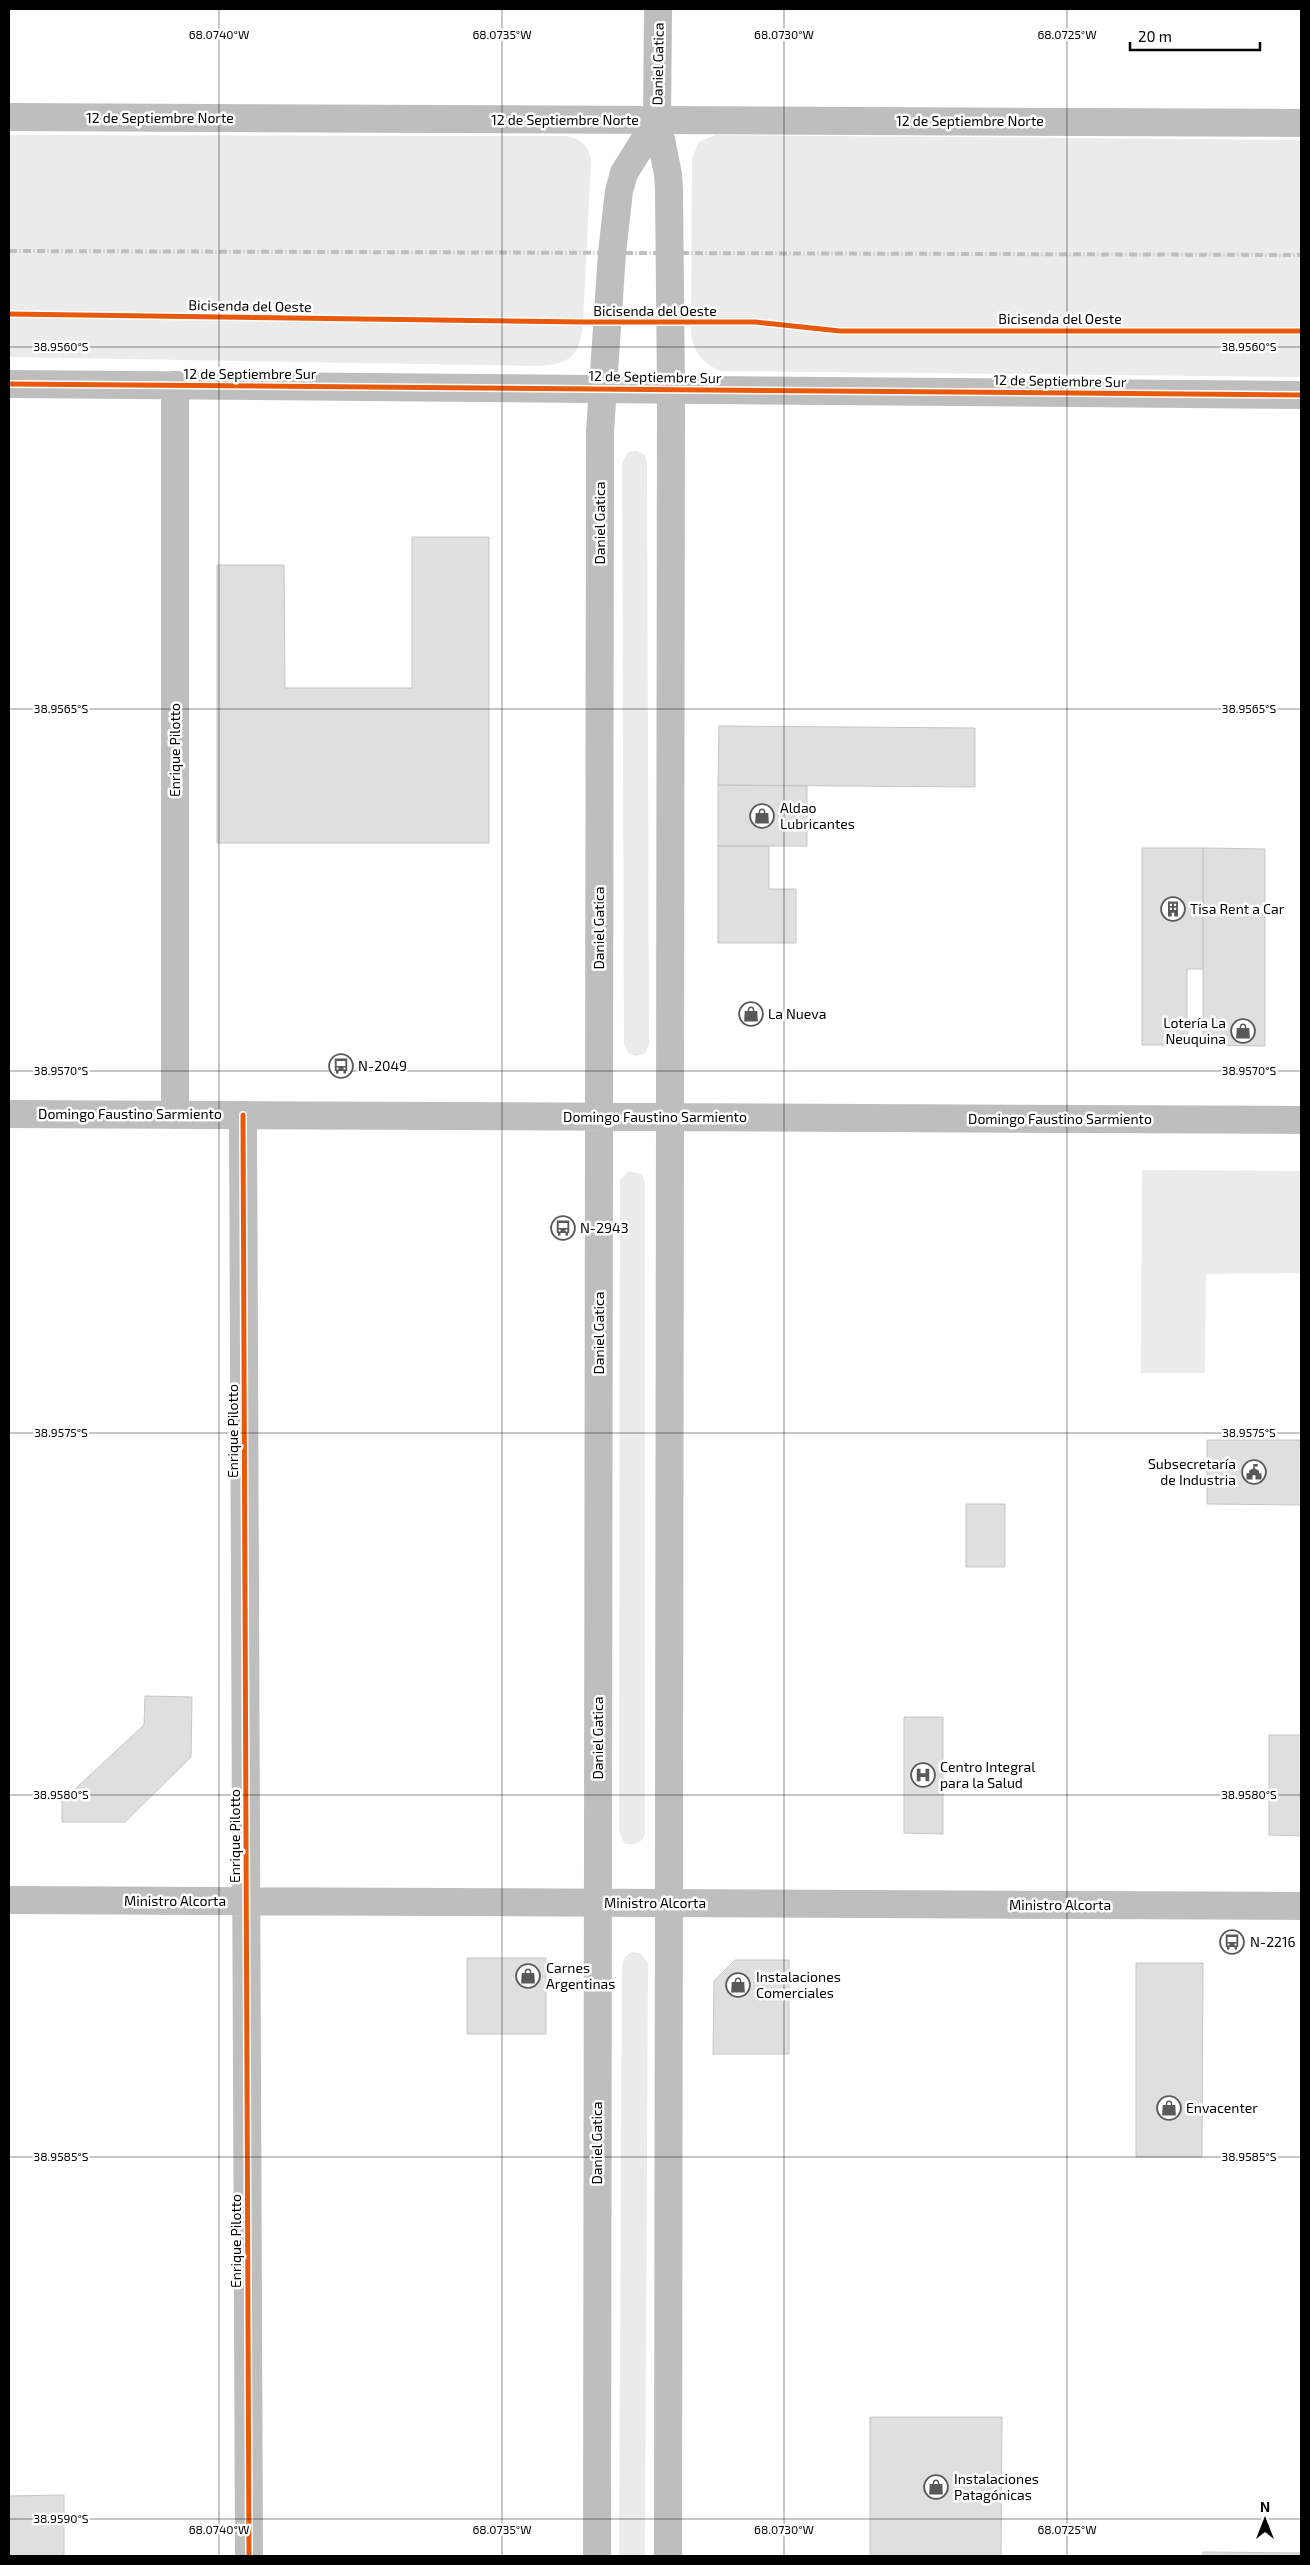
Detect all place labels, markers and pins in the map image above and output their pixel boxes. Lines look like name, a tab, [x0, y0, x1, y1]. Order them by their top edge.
place label: Aldao Lubricantes	[780, 799, 855, 832]
shop icon: Aldao Lubricantes	[749, 803, 775, 829]
building icon: Tisa Rent a Car	[1160, 896, 1186, 922]
place label: Tisa Rent a Car	[1190, 900, 1285, 917]
shop icon: La Nueva	[738, 1001, 764, 1027]
place label: La Nueva	[768, 1005, 826, 1022]
place label: Lotería La Neuquina	[1163, 1014, 1226, 1047]
shop icon: Lotería La Neuquina	[1230, 1018, 1256, 1044]
bus stop icon: N-2049	[328, 1053, 354, 1079]
place label: N-2049	[358, 1057, 407, 1074]
bus stop icon: N-2943	[550, 1215, 576, 1241]
place label: N-2943	[580, 1219, 628, 1236]
place label: Subsecretaría de Industria	[1148, 1455, 1236, 1488]
public building icon: Subsecretaría de Industria	[1241, 1459, 1267, 1485]
place label: Centro Integral para la Salud	[940, 1758, 1036, 1791]
hospital icon: Centro Integral para la Salud	[910, 1762, 936, 1788]
bus stop icon: N-2216	[1219, 1929, 1245, 1955]
place label: N-2216	[1250, 1933, 1295, 1950]
place label: Carnes Argentinas	[546, 1959, 615, 1992]
shop icon: Carnes Argentinas	[515, 1963, 541, 1989]
place label: Instalaciones Comerciales	[756, 1968, 841, 2001]
shop icon: Instalaciones Comerciales	[725, 1972, 751, 1998]
shop icon: Envacenter	[1156, 2095, 1182, 2121]
place label: Envacenter	[1186, 2099, 1258, 2116]
place label: Instalaciones Patagónicas	[954, 2470, 1039, 2503]
shop icon: Instalaciones Patagónicas	[923, 2474, 949, 2500]

